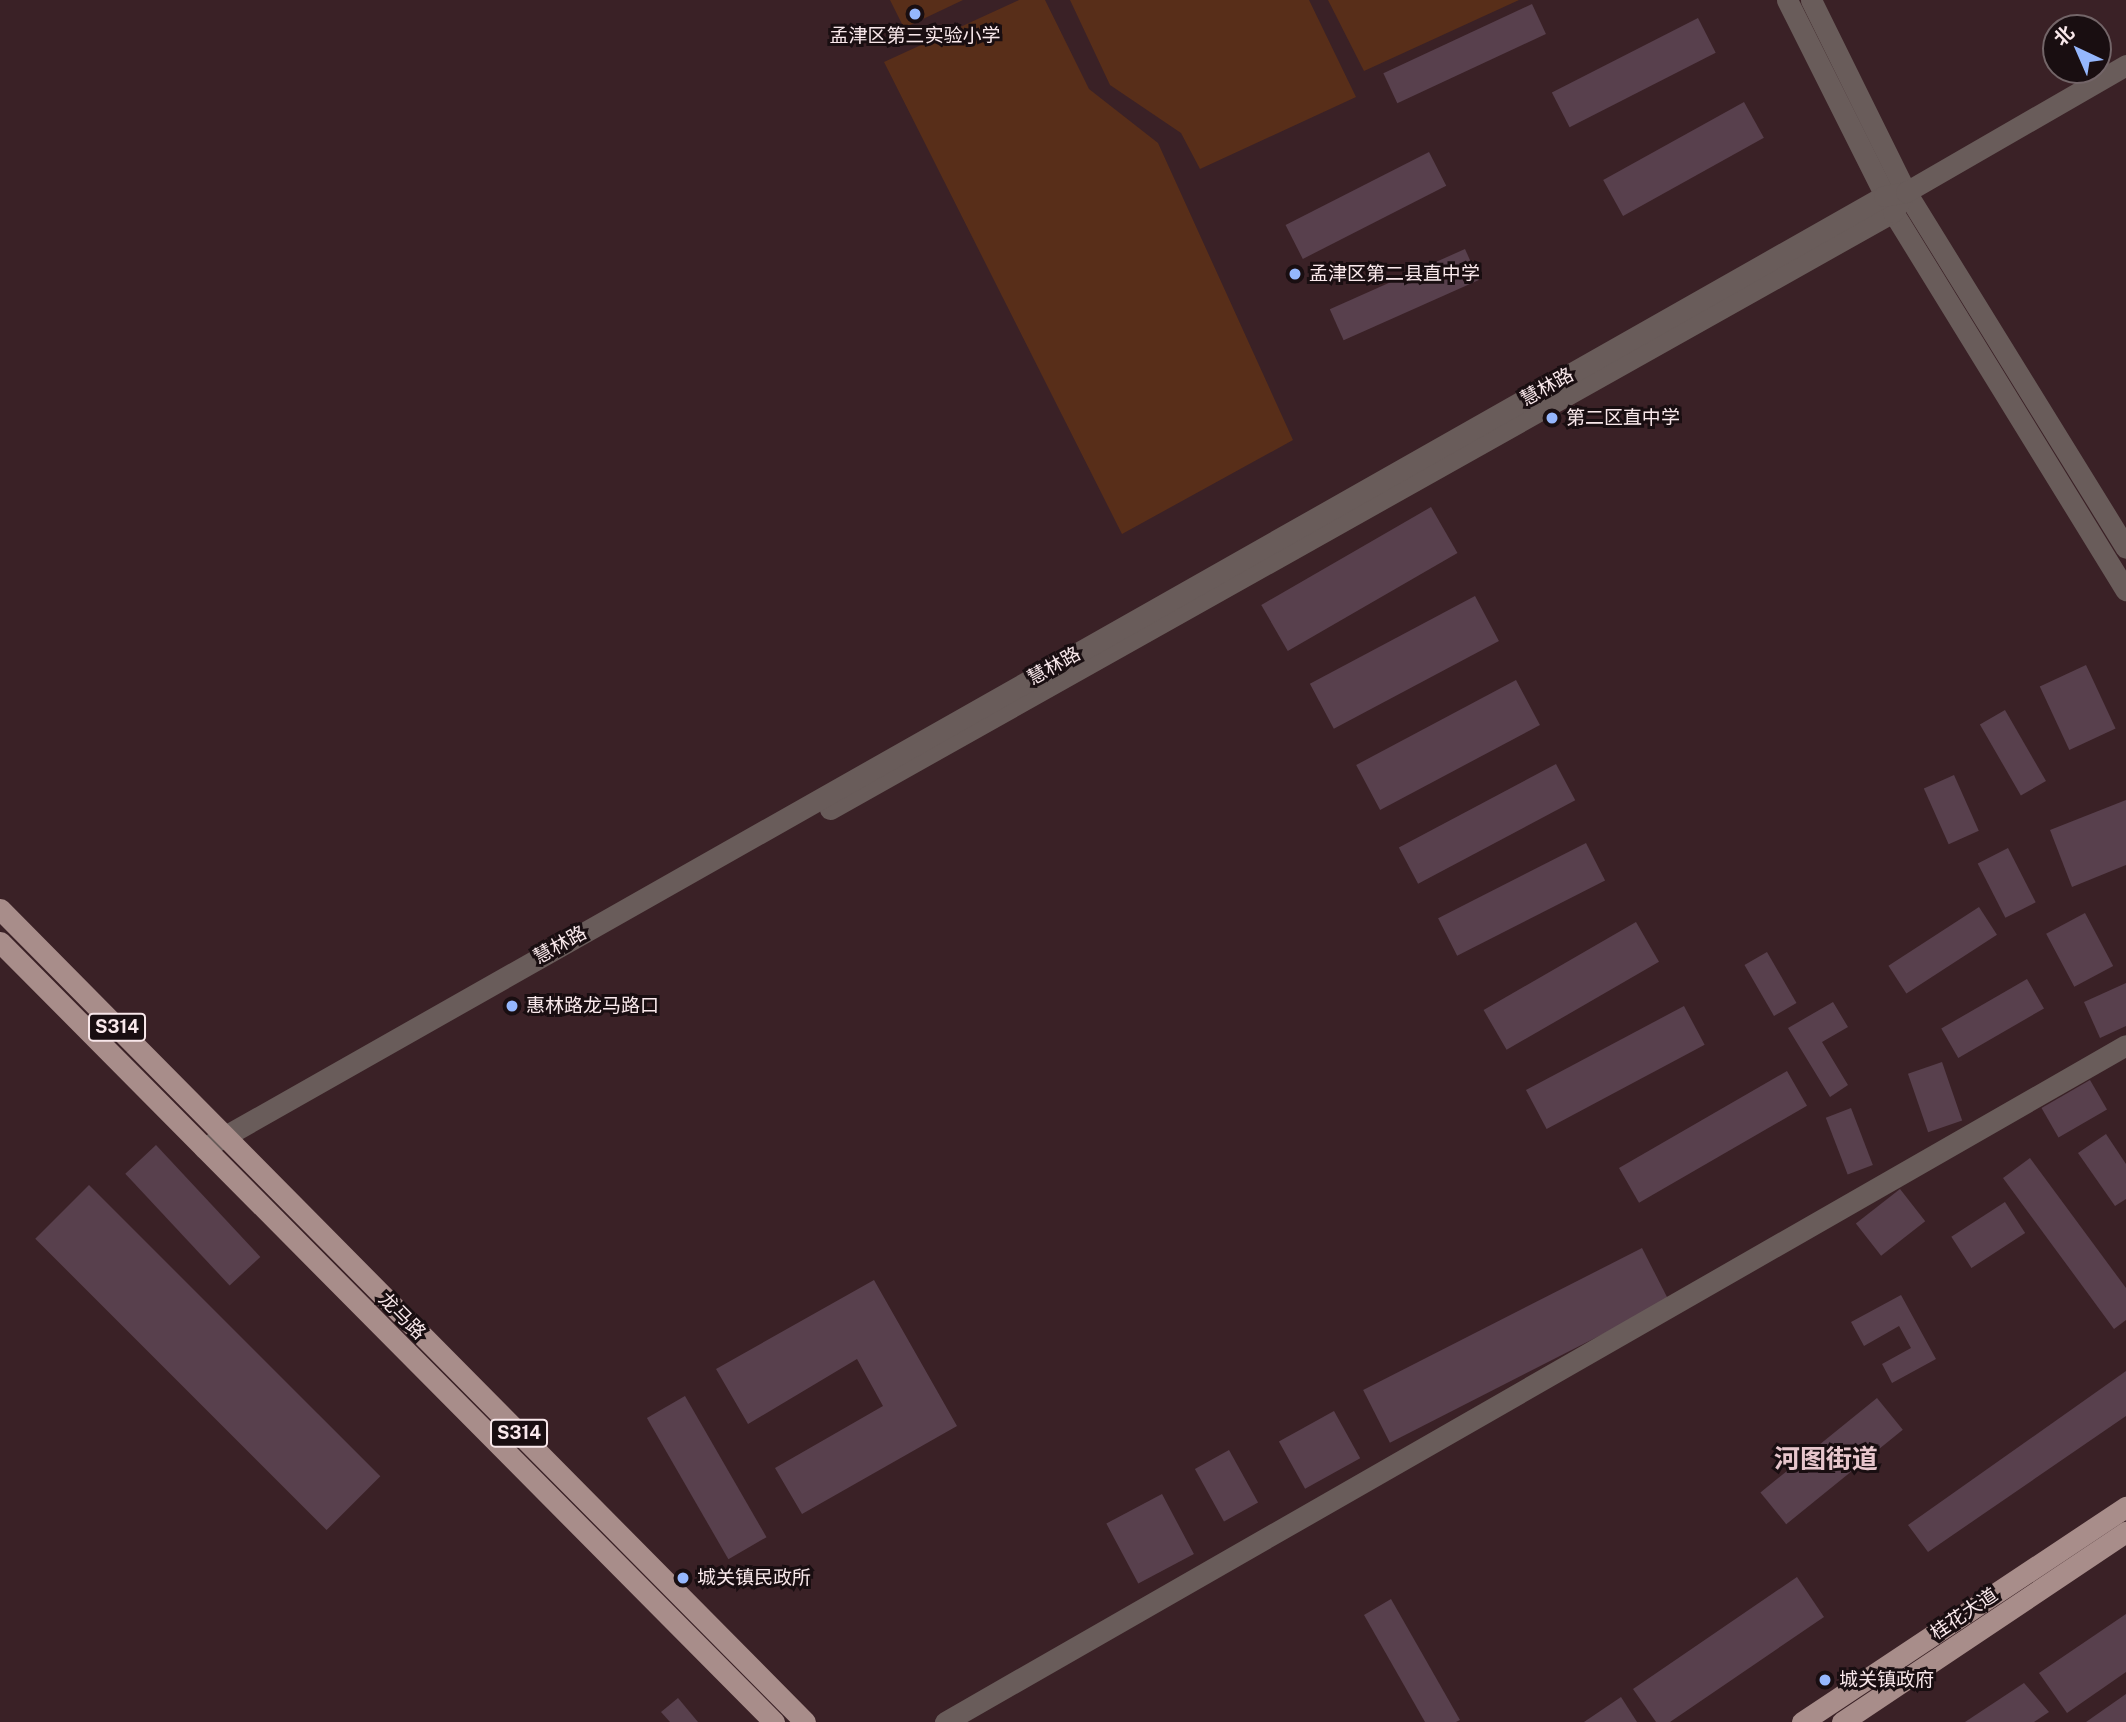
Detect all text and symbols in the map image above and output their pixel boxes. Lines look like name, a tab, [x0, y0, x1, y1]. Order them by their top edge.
marker: 孟津区第三实验小学	[907, 6, 923, 22]
north arrow	[2042, 14, 2112, 84]
text: 北	[2049, 21, 2078, 50]
place label: 孟津区第三实验小学	[830, 25, 1000, 47]
place label: 孟津区第二县直中学	[1309, 263, 1480, 285]
marker: 孟津区第二县直中学	[1287, 266, 1303, 282]
street label: 慧林路	[1517, 363, 1577, 411]
place label: 第二区直中学	[1566, 407, 1680, 429]
marker: 第二区直中学	[1544, 410, 1560, 426]
street label: 慧林路	[1024, 642, 1084, 690]
street label: 慧林路	[530, 921, 590, 969]
place label: 惠林路龙马路口	[526, 995, 659, 1017]
marker: 惠林路龙马路口	[504, 998, 520, 1014]
road number: S314	[87, 1012, 147, 1042]
street label: 龙马路	[374, 1288, 430, 1344]
road number: S314	[489, 1418, 549, 1448]
district label: 河图街道	[1774, 1443, 1878, 1475]
place label: 城关镇民政所	[697, 1567, 811, 1589]
marker: 城关镇民政所	[675, 1570, 691, 1586]
street label: 桂花大道	[1926, 1583, 2002, 1645]
place label: 城关镇政府	[1839, 1669, 1934, 1691]
marker: 城关镇政府	[1817, 1672, 1833, 1688]

